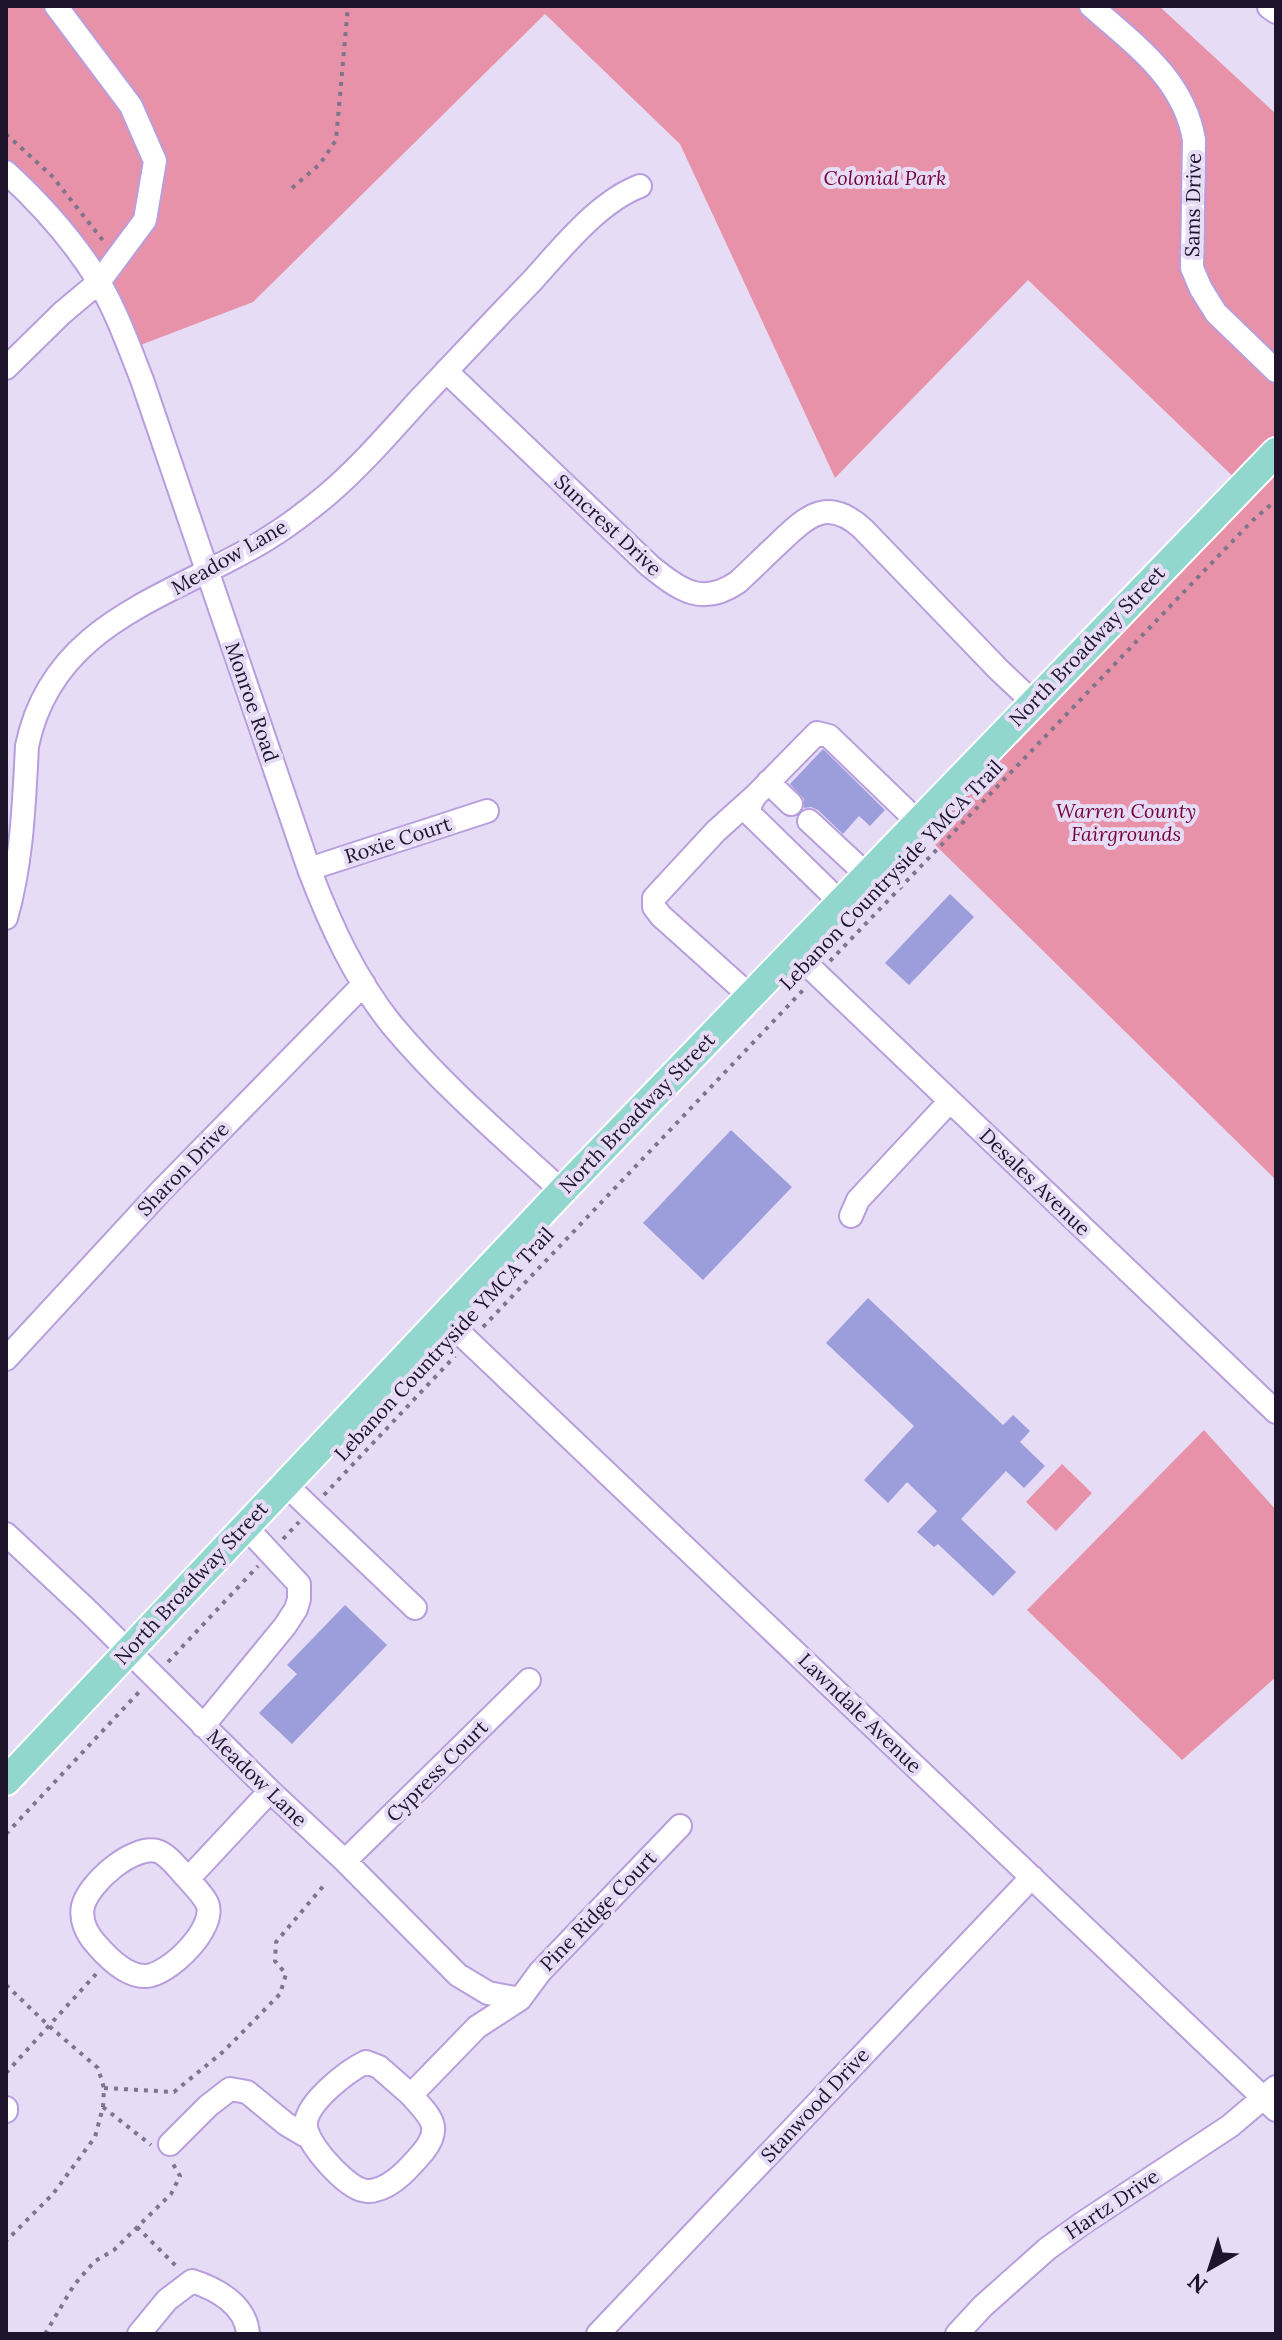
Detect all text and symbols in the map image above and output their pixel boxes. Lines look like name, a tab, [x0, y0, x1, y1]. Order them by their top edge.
street label: Sams Drive	[1179, 153, 1206, 257]
park label: Colonial Park	[824, 165, 946, 190]
street label: Suncrest Drive	[550, 469, 667, 581]
street label: Meadow Lane	[166, 513, 291, 600]
street label: North Broadway Street	[1003, 560, 1170, 731]
street label: Monroe Road	[220, 639, 285, 765]
street label: Lebanon Countryside YMCA Trail	[774, 754, 1007, 995]
park label: Warren County Fairgrounds	[1056, 798, 1196, 846]
street label: Roxie Court	[341, 810, 455, 868]
street label: North Broadway Street	[553, 1027, 720, 1198]
street label: Sharon Drive	[132, 1116, 234, 1221]
street label: Desales Avenue	[975, 1123, 1096, 1241]
street label: Lebanon Countryside YMCA Trail	[329, 1222, 559, 1466]
street label: North Broadway Street	[109, 1496, 273, 1669]
street label: Lawndale Avenue	[793, 1647, 927, 1778]
street label: Cypress Court	[381, 1714, 493, 1827]
street label: Meadow Lane	[202, 1724, 313, 1832]
street label: Pine Ridge Court	[534, 1845, 661, 1976]
street label: Stanwood Drive	[755, 2042, 874, 2167]
street label: Hartz Drive	[1060, 2163, 1164, 2244]
north arrow	[1170, 2228, 1250, 2308]
text: N	[1182, 2267, 1213, 2300]

